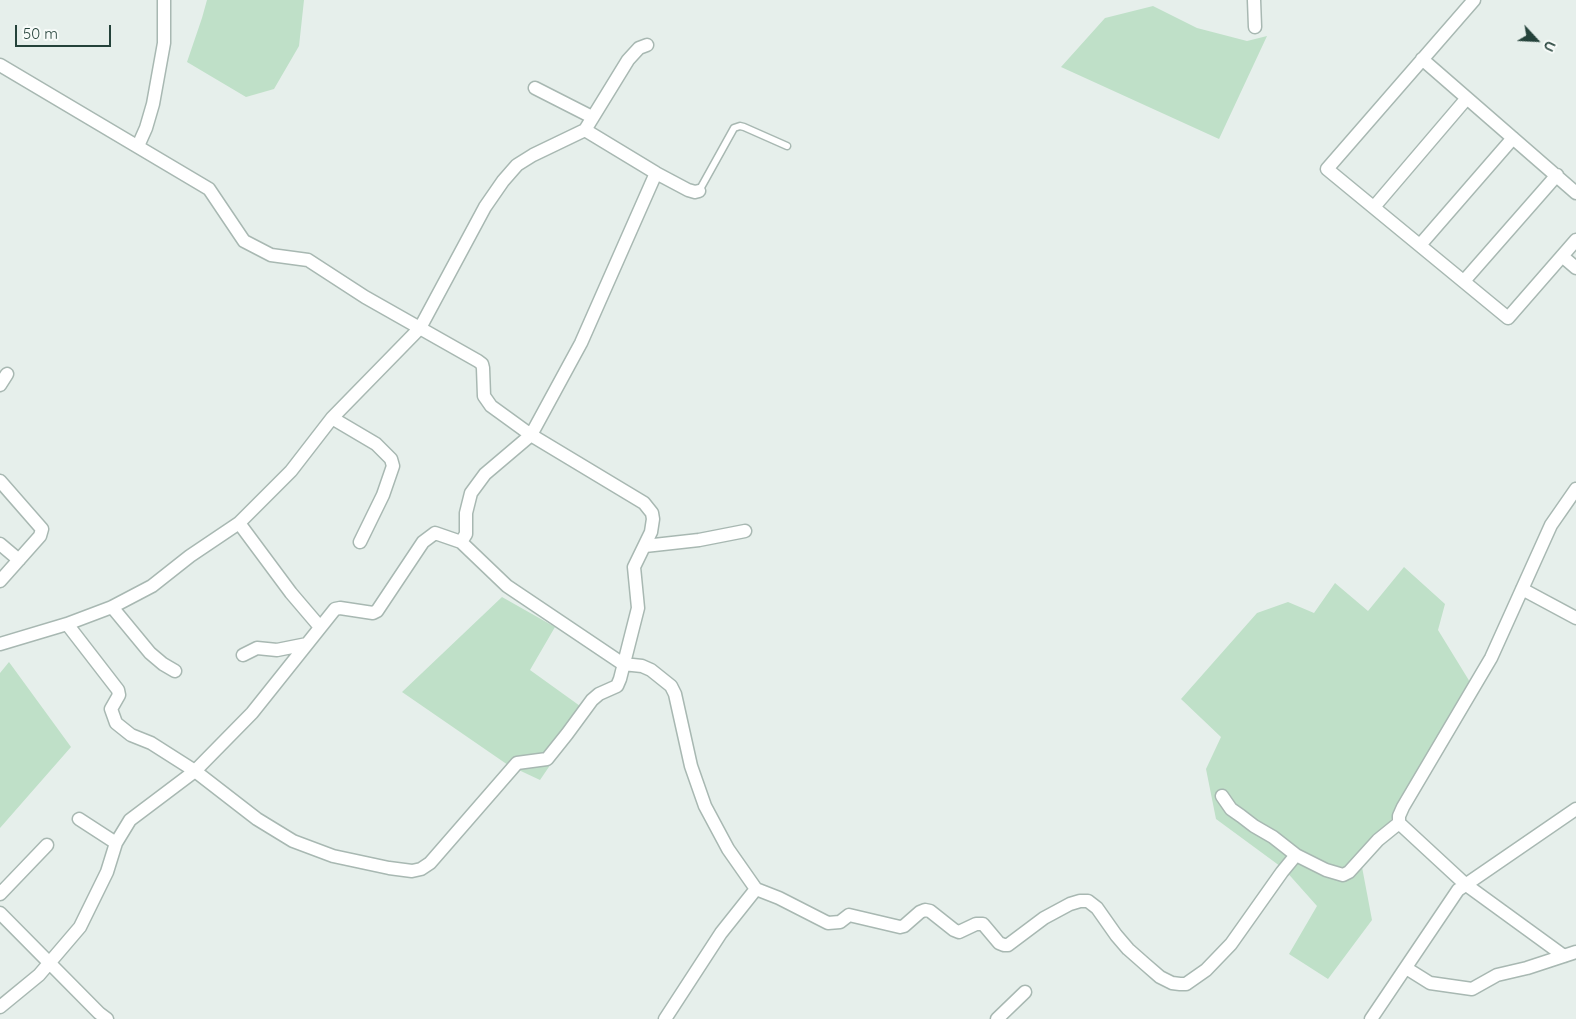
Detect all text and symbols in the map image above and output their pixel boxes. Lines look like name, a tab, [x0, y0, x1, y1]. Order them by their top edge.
scale bar	[18, 15, 114, 47]
north arrow	[1511, 15, 1561, 65]
text: 50 m	[23, 24, 58, 43]
text: U	[1539, 38, 1560, 55]

